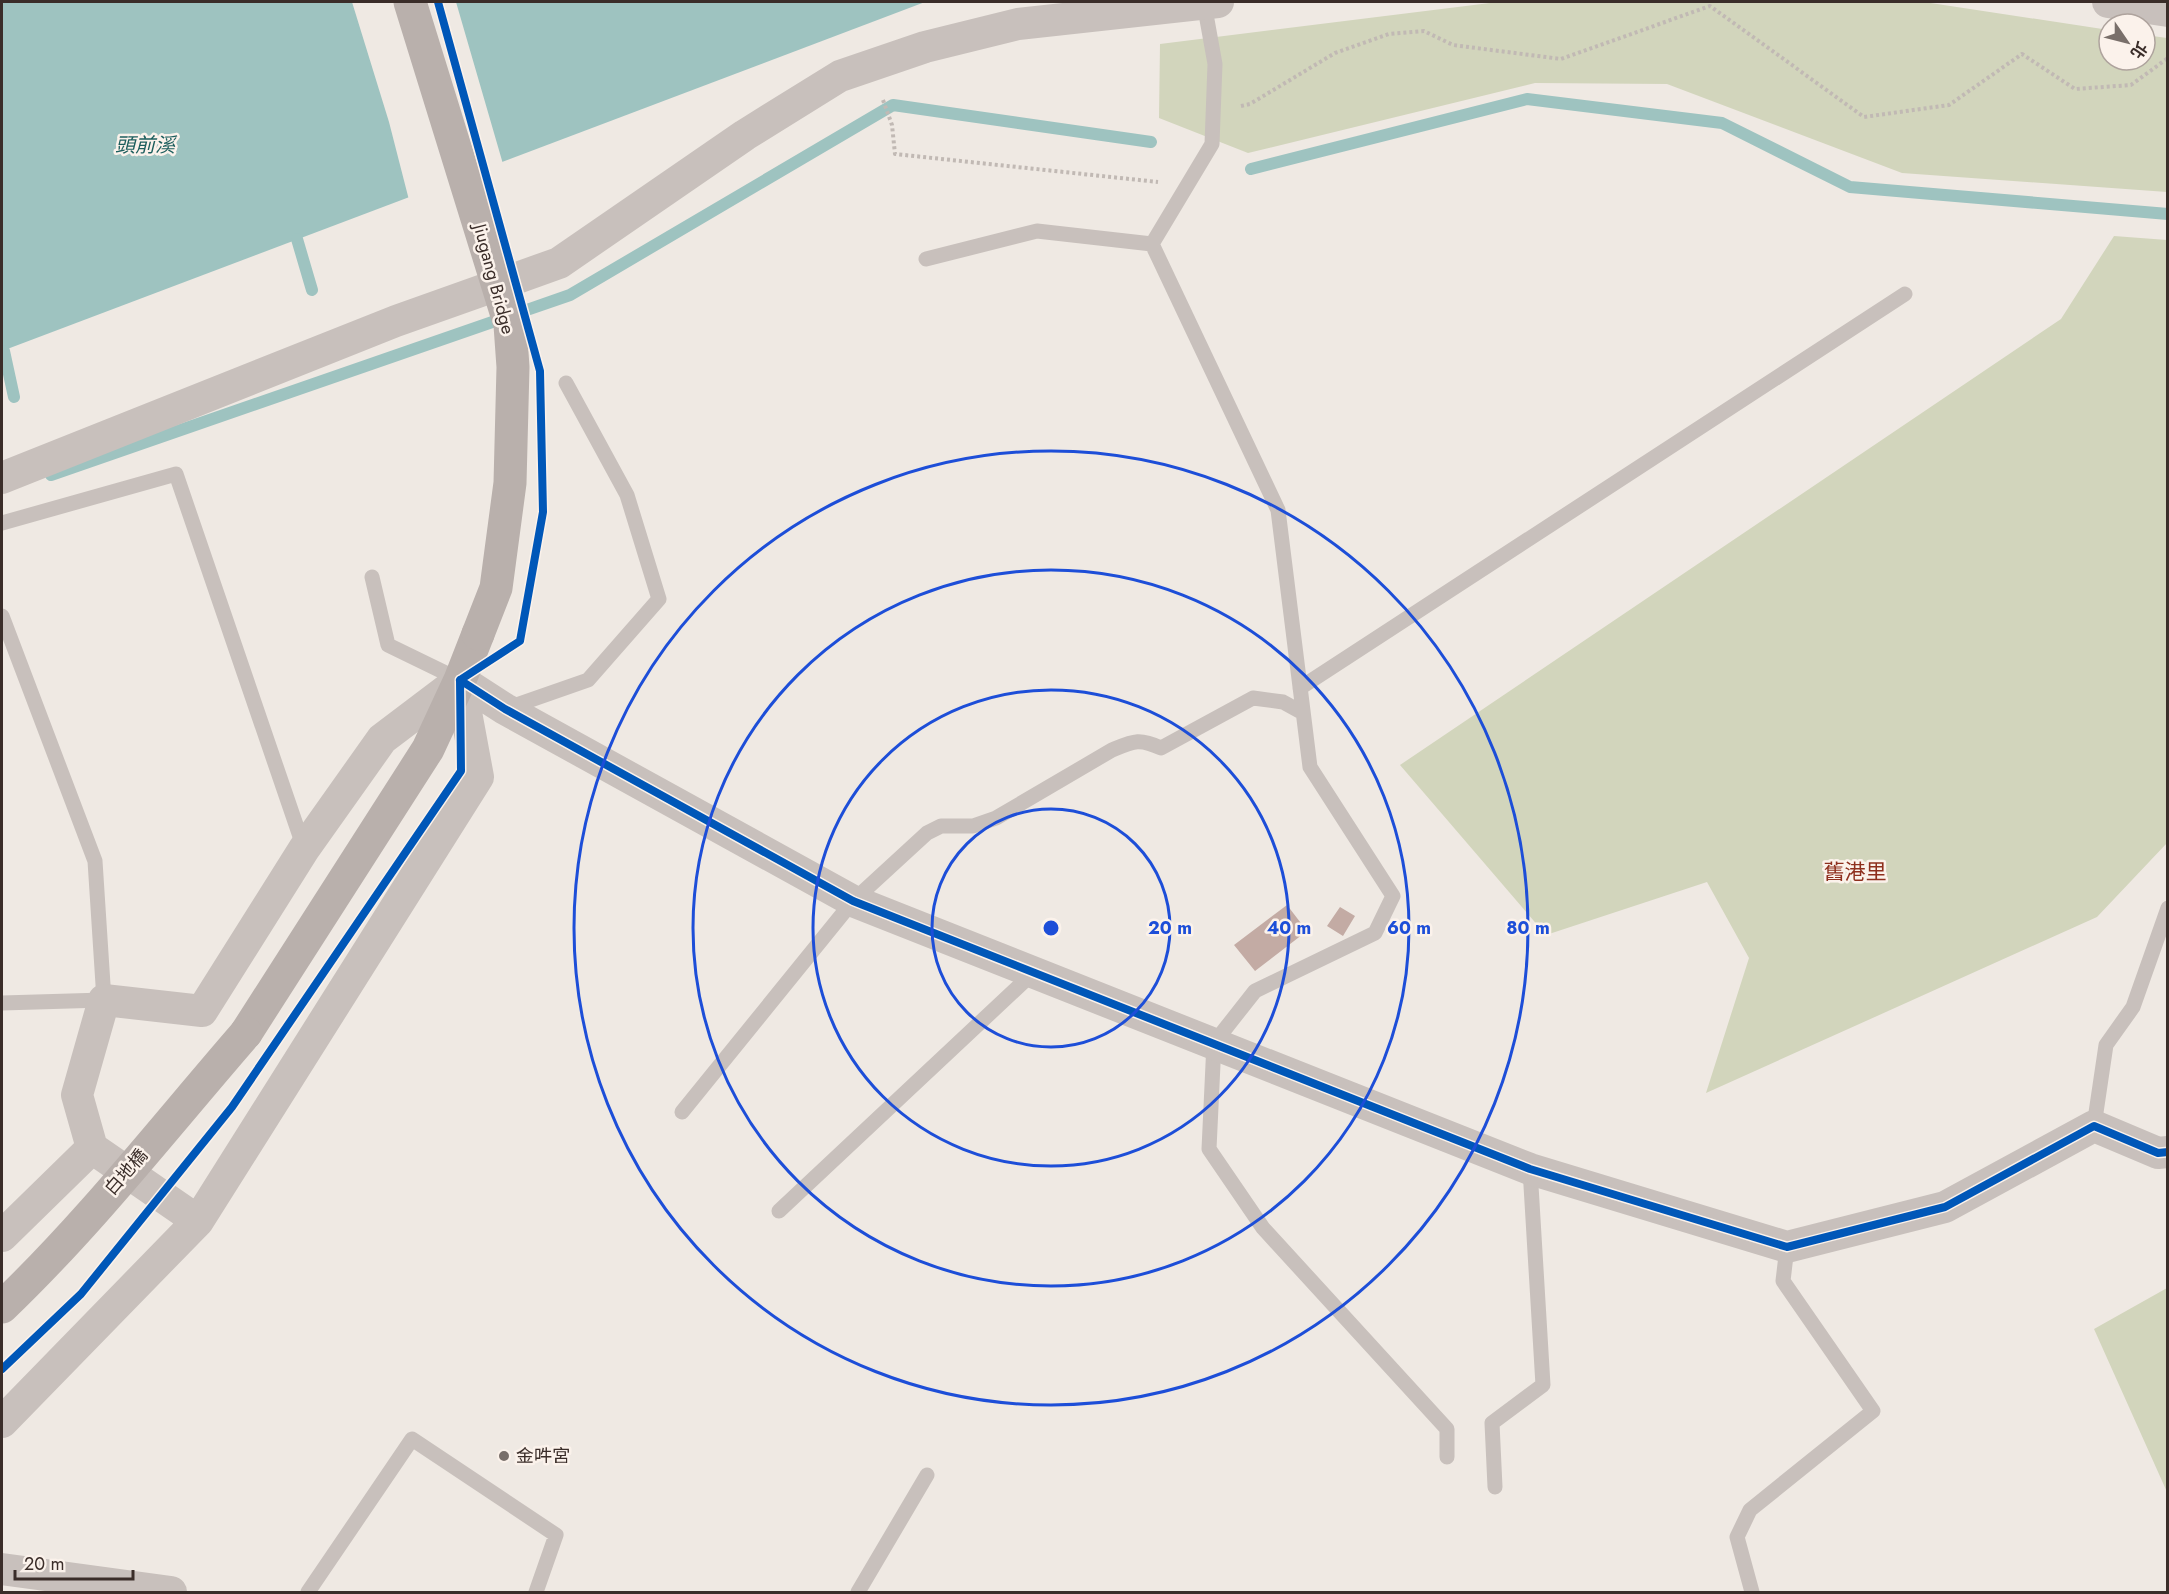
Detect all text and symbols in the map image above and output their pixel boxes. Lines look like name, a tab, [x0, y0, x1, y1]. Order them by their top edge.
north arrow	[2097, 12, 2157, 72]
text: 北	[2125, 37, 2153, 63]
water label: 頭前溪	[115, 131, 178, 160]
street label: Jiugang Bridge	[466, 219, 521, 337]
district label: 舊港里	[1824, 857, 1887, 887]
text: 20 m	[1148, 915, 1192, 941]
text: 40 m	[1267, 915, 1311, 941]
text: 60 m	[1387, 915, 1431, 941]
text: 80 m	[1506, 915, 1550, 941]
centre of rings	[1041, 918, 1061, 938]
street label: 白地橋	[98, 1143, 154, 1201]
place label: 金吽宮	[516, 1443, 570, 1469]
marker: 金吽宮	[497, 1449, 511, 1463]
scale bar	[15, 1543, 134, 1581]
text: 20 m	[24, 1551, 64, 1577]

